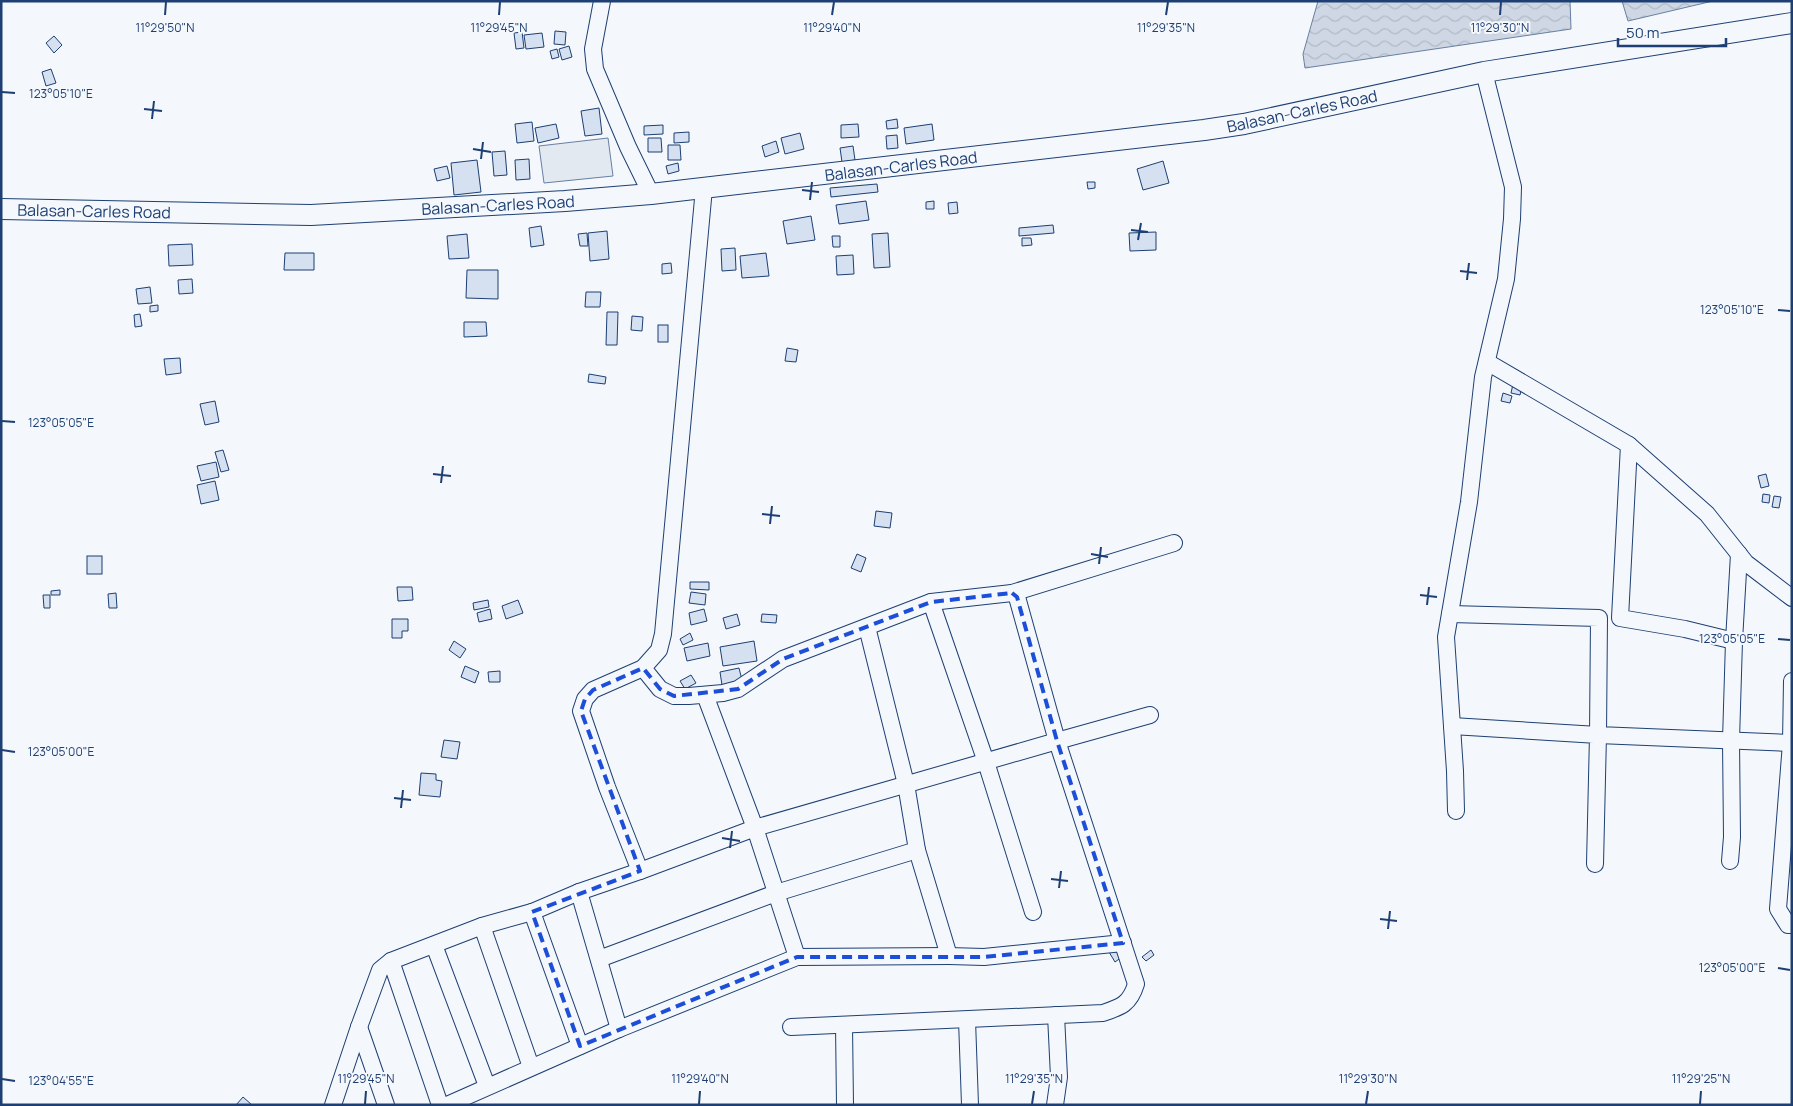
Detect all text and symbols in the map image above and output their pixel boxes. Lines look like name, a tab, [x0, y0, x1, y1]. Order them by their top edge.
scale bar	[1618, 15, 1726, 47]
text: 11°29'50"N	[136, 19, 194, 36]
text: 11°29'45"N	[470, 19, 528, 36]
text: 11°29'40"N	[803, 19, 861, 36]
text: 11°29'35"N	[1137, 19, 1195, 36]
text: 11°29'30"N	[1471, 19, 1529, 36]
text: 50 m	[1626, 22, 1660, 43]
street label: Balasan-Carles Road	[1225, 84, 1379, 138]
text: 123°05'10"E	[29, 85, 93, 102]
street label: Balasan-Carles Road	[823, 146, 979, 186]
street label: Balasan-Carles Road	[421, 190, 575, 220]
street label: Balasan-Carles Road	[17, 199, 171, 223]
text: 123°05'10"E	[1700, 301, 1764, 318]
text: 123°05'05"E	[28, 414, 94, 431]
text: 123°05'05"E	[1699, 630, 1765, 647]
text: 123°05'00"E	[28, 743, 94, 760]
text: 123°05'00"E	[1699, 959, 1765, 976]
text: 11°29'45"N	[337, 1070, 395, 1087]
text: 11°29'40"N	[671, 1070, 729, 1087]
text: 11°29'35"N	[1005, 1070, 1063, 1087]
text: 11°29'30"N	[1339, 1070, 1397, 1087]
text: 11°29'25"N	[1672, 1070, 1730, 1087]
text: 123°04'55"E	[28, 1072, 94, 1089]

